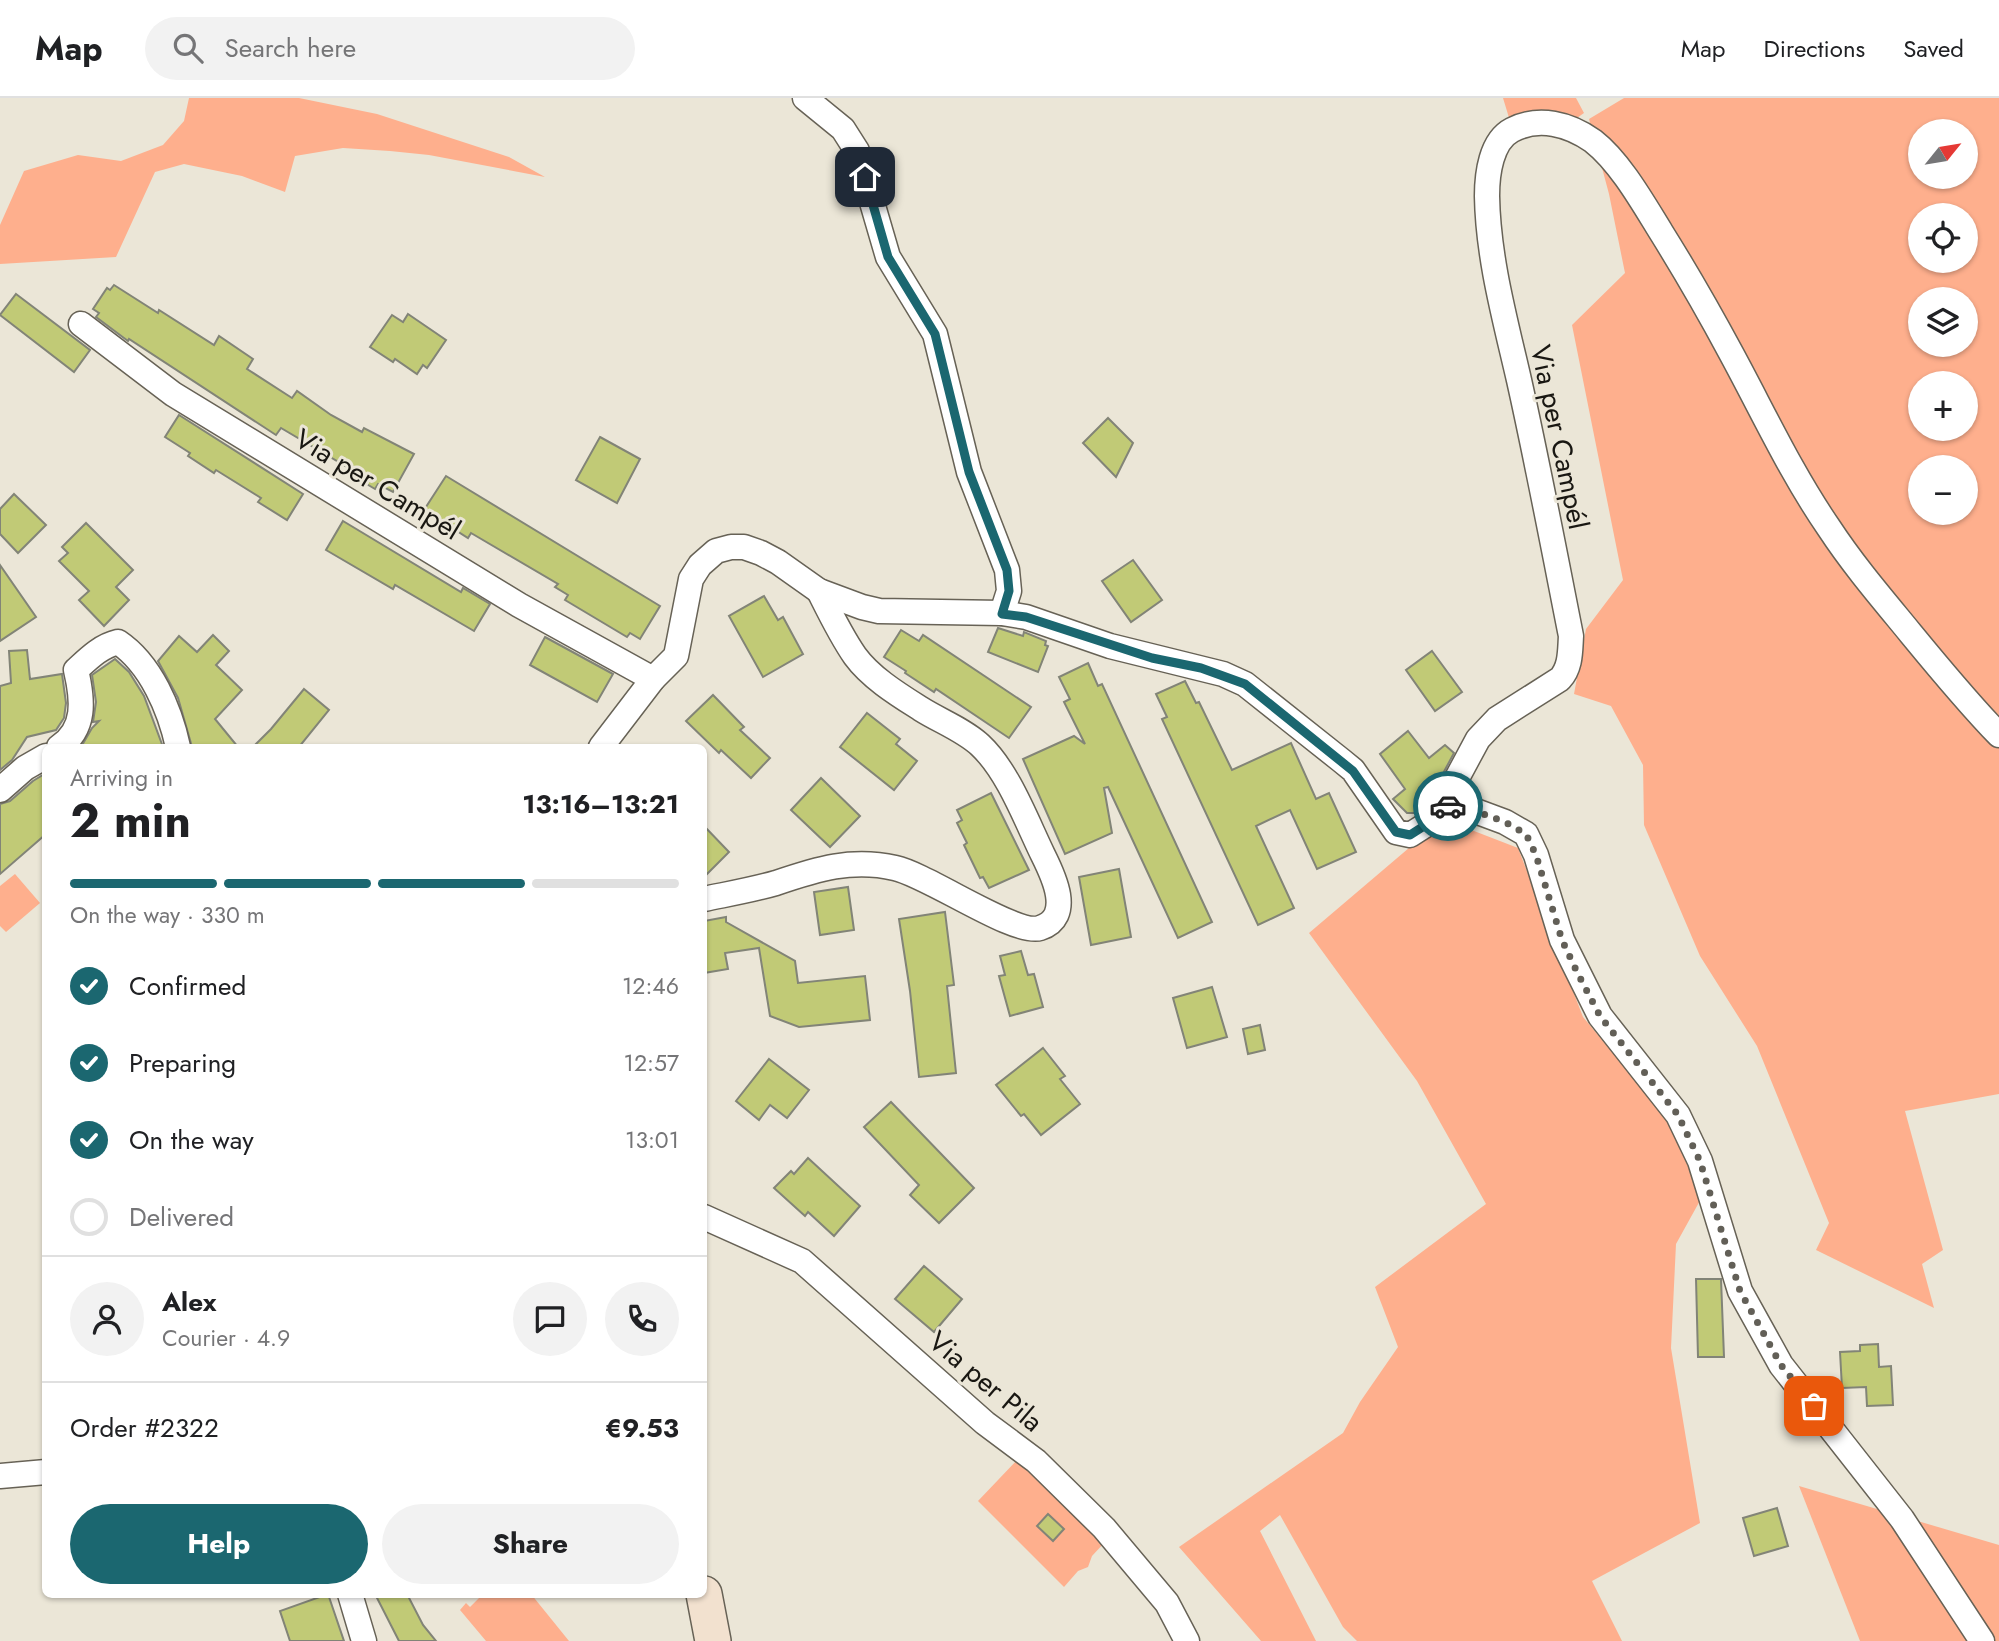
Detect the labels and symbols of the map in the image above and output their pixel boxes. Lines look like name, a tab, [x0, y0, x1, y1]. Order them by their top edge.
north arrow	[1908, 119, 1978, 189]
pin	[835, 147, 895, 207]
street label: Via per Campél	[1520, 341, 1599, 533]
street label: Via per Campél	[287, 419, 469, 550]
courier	[1413, 771, 1483, 841]
street label: Via per Pila	[919, 1321, 1052, 1442]
pin	[1784, 1376, 1844, 1436]

